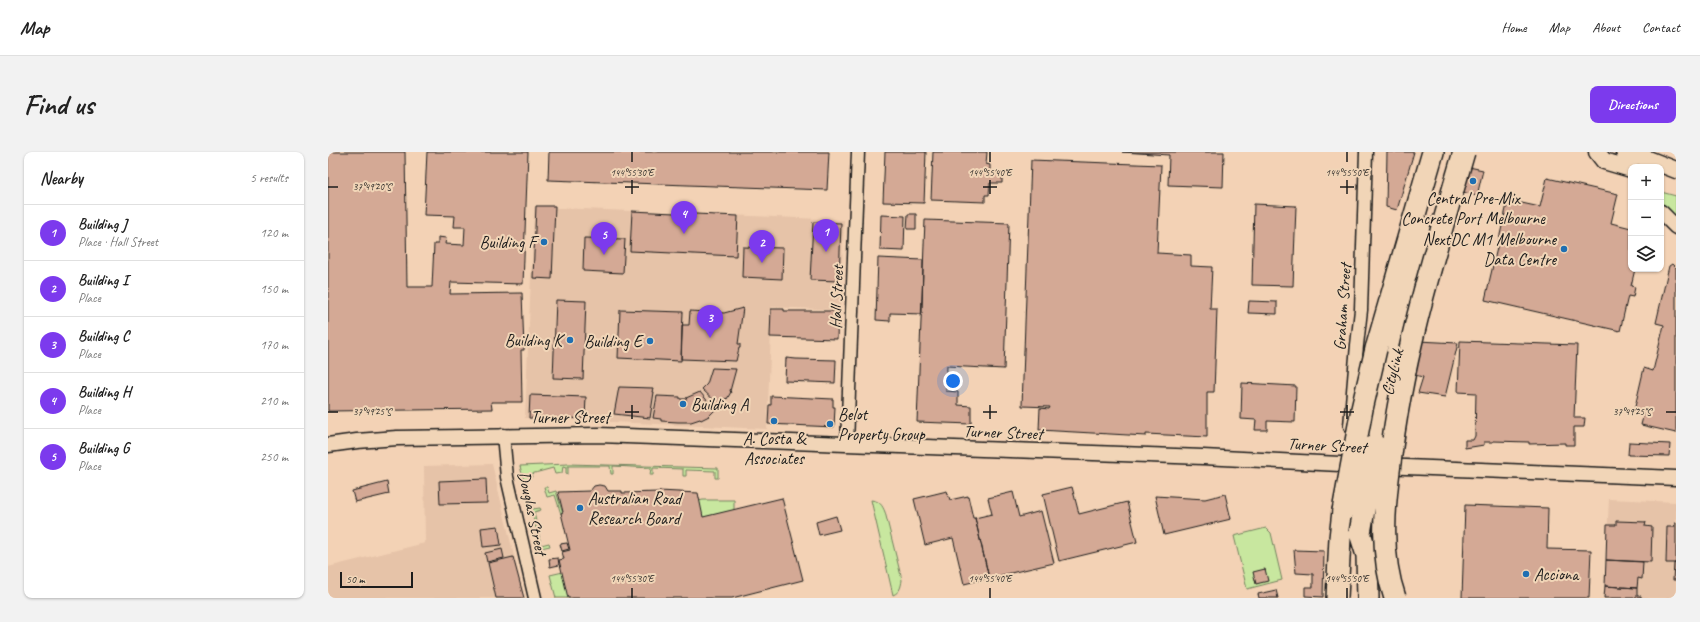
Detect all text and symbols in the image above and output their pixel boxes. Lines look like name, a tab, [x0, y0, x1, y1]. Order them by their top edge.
text: Map	[20, 16, 50, 40]
text: Home	[1501, 19, 1527, 36]
text: Map	[1549, 19, 1570, 36]
text: About	[1592, 19, 1620, 36]
text: Contact	[1642, 19, 1680, 36]
button: Directions	[1590, 86, 1676, 123]
text: Find us	[24, 87, 94, 122]
map controls	[1628, 164, 1664, 272]
button: +	[1628, 164, 1664, 200]
text: 144°55'30"E	[610, 166, 655, 179]
text: 144°55'40"E	[968, 166, 1013, 179]
text: 144°55'50"E	[1325, 166, 1370, 179]
text: Nearby	[40, 168, 83, 189]
text: 5 results	[250, 170, 288, 186]
marker: Central Pre-Mix Concrete Port Melbourne	[1468, 176, 1478, 186]
text: 37°49'20"S	[353, 180, 393, 193]
place label: Central Pre-Mix Concrete Port Melbourne	[1401, 188, 1546, 229]
button: −	[1628, 200, 1664, 236]
pin: 4	[671, 201, 697, 234]
text: Building J	[78, 215, 127, 234]
pin: 1	[813, 219, 839, 252]
pin: 5	[591, 222, 617, 255]
text: 1	[50, 225, 56, 241]
text: 120 m	[260, 225, 288, 241]
place label: NextDC M1 Melbourne Data Centre	[1423, 229, 1557, 270]
pin: 2	[749, 230, 775, 263]
place label: Building F	[479, 232, 540, 253]
text: Place · Hall Street	[78, 234, 158, 250]
button: layers	[1628, 236, 1664, 272]
marker: Building F	[539, 237, 549, 247]
marker: NextDC M1 Melbourne Data Centre	[1559, 244, 1569, 254]
street label: Graham Street	[1329, 261, 1356, 351]
street label: Hall Street	[825, 263, 848, 329]
text: Building I	[78, 271, 128, 290]
text: 2	[50, 281, 56, 297]
text: 150 m	[260, 281, 288, 297]
text: Place	[78, 290, 101, 306]
pin: 3	[697, 305, 723, 338]
text: Building C	[78, 327, 129, 346]
place label: Building K	[505, 330, 566, 351]
place label: Building E	[584, 331, 644, 352]
marker: Building K	[565, 335, 575, 345]
marker: Building E	[645, 336, 655, 346]
text: 3	[50, 337, 56, 353]
text: 170 m	[260, 337, 288, 353]
street label: CityLink	[1377, 345, 1409, 397]
text: Place	[78, 346, 101, 362]
your location	[943, 371, 963, 391]
text: Building H	[78, 383, 131, 402]
text: 4	[50, 393, 56, 409]
text: 210 m	[260, 393, 288, 409]
place label: Building A	[691, 394, 750, 415]
marker: Building A	[678, 399, 688, 409]
text: Place	[78, 402, 101, 418]
place label: Belot Property Group	[838, 404, 926, 445]
text: 37°49'25"S	[353, 405, 393, 418]
text: 37°49'25"S	[1613, 405, 1653, 418]
street label: Turner Street	[530, 407, 612, 428]
marker: A. Costa & Associates	[769, 416, 779, 426]
marker: Belot Property Group	[825, 419, 835, 429]
street label: Turner Street	[963, 421, 1045, 444]
place label: A. Costa & Associates	[743, 428, 807, 469]
street label: Turner Street	[1287, 433, 1369, 458]
text: Building G	[78, 439, 129, 458]
text: 5	[50, 449, 56, 465]
text: 250 m	[260, 449, 288, 465]
text: Place	[78, 458, 101, 474]
street label: Douglas Street	[513, 469, 552, 559]
place label: Australian Road Research Board	[588, 488, 683, 529]
marker: Australian Road Research Board	[575, 503, 585, 513]
place label: Acciona	[1534, 564, 1580, 585]
marker: Acciona	[1521, 569, 1531, 579]
scale bar	[340, 570, 413, 589]
text: 50 m	[346, 572, 365, 586]
text: 144°55'30"E	[610, 572, 655, 585]
text: 144°55'40"E	[968, 572, 1013, 585]
text: 144°55'50"E	[1325, 572, 1370, 585]

